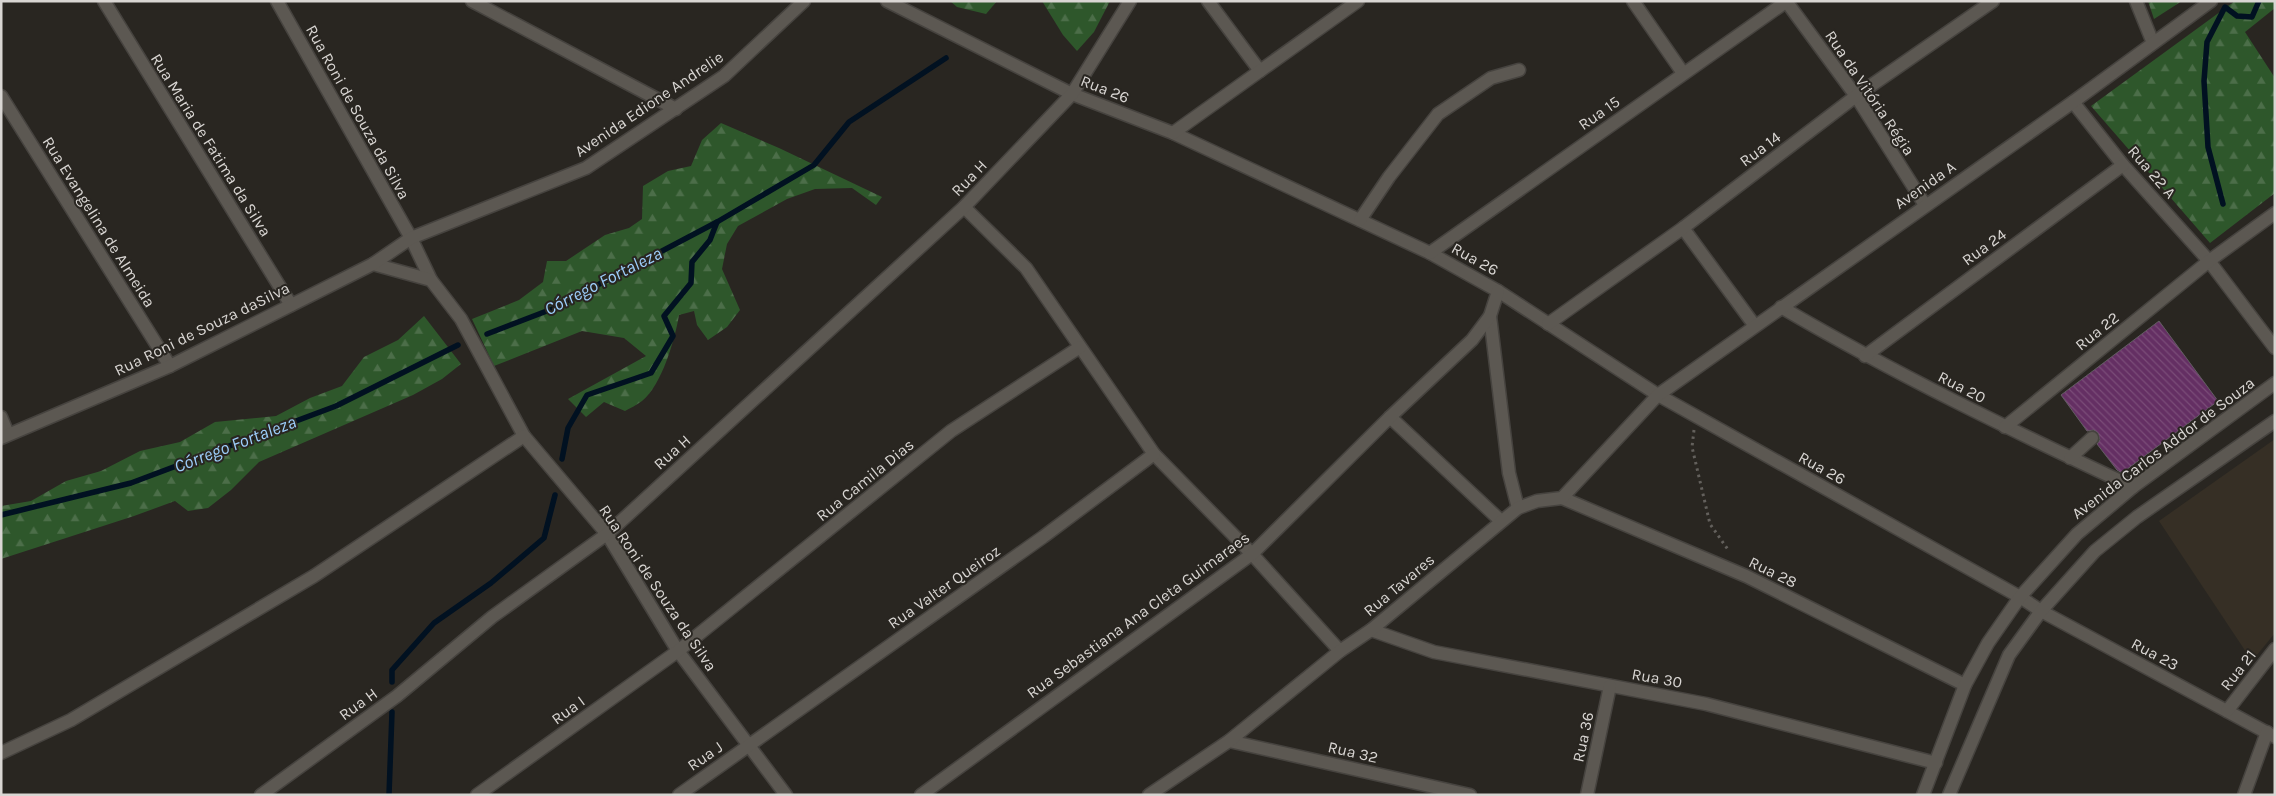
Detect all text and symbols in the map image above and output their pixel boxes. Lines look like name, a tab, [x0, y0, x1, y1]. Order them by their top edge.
street label: Rua Roni de Souza da Silva	[302, 21, 414, 203]
street label: Rua da Vitória Régia	[1821, 27, 1919, 159]
street label: Avenida Edione Andrelie	[571, 47, 727, 161]
street label: Rua Maria de Fatima da Silva	[147, 50, 275, 240]
street label: Rua 26	[1078, 71, 1132, 107]
street label: Rua 15	[1575, 92, 1623, 134]
street label: Rua 14	[1736, 127, 1784, 171]
street label: Rua Evangelina de Almeida	[39, 133, 159, 311]
street label: Rua 22 A	[2124, 142, 2180, 202]
street label: Rua H	[947, 156, 991, 200]
street label: Avenida A	[1891, 157, 1959, 213]
street label: Rua 24	[1958, 224, 2010, 269]
street label: Rua 26	[1448, 238, 1502, 280]
water label: Córrego Fortaleza	[540, 242, 666, 320]
street label: Rua Roni de Souza daSilva	[111, 278, 293, 380]
street label: Rua 22	[2071, 308, 2123, 354]
street label: Rua 20	[1935, 367, 1989, 407]
street label: Avenida Carlos Addor de Souza	[2068, 373, 2258, 523]
water label: Córrego Fortaleza	[171, 411, 299, 477]
street label: Rua H	[650, 431, 694, 473]
street label: Rua Camila Dias	[812, 435, 918, 525]
street label: Rua 26	[1795, 447, 1849, 489]
street label: Rua Roni de Souza da Silva	[595, 501, 721, 675]
street label: Rua Sebastiana Ana Cleta Guimaraes	[1023, 528, 1253, 702]
street label: Rua Valter Queiroz	[884, 541, 1004, 633]
street label: Rua Tavares	[1360, 550, 1438, 620]
street label: Rua 28	[1746, 552, 1800, 592]
street label: Rua 23	[2128, 634, 2182, 674]
street label: Rua 21	[2216, 646, 2260, 694]
street label: Rua 30	[1630, 664, 1684, 692]
street label: Rua H	[335, 684, 381, 724]
street label: Rua I	[548, 692, 588, 728]
street label: Rua 36	[1568, 710, 1598, 764]
street label: Rua J	[684, 737, 726, 775]
street label: Rua 32	[1326, 737, 1380, 767]

